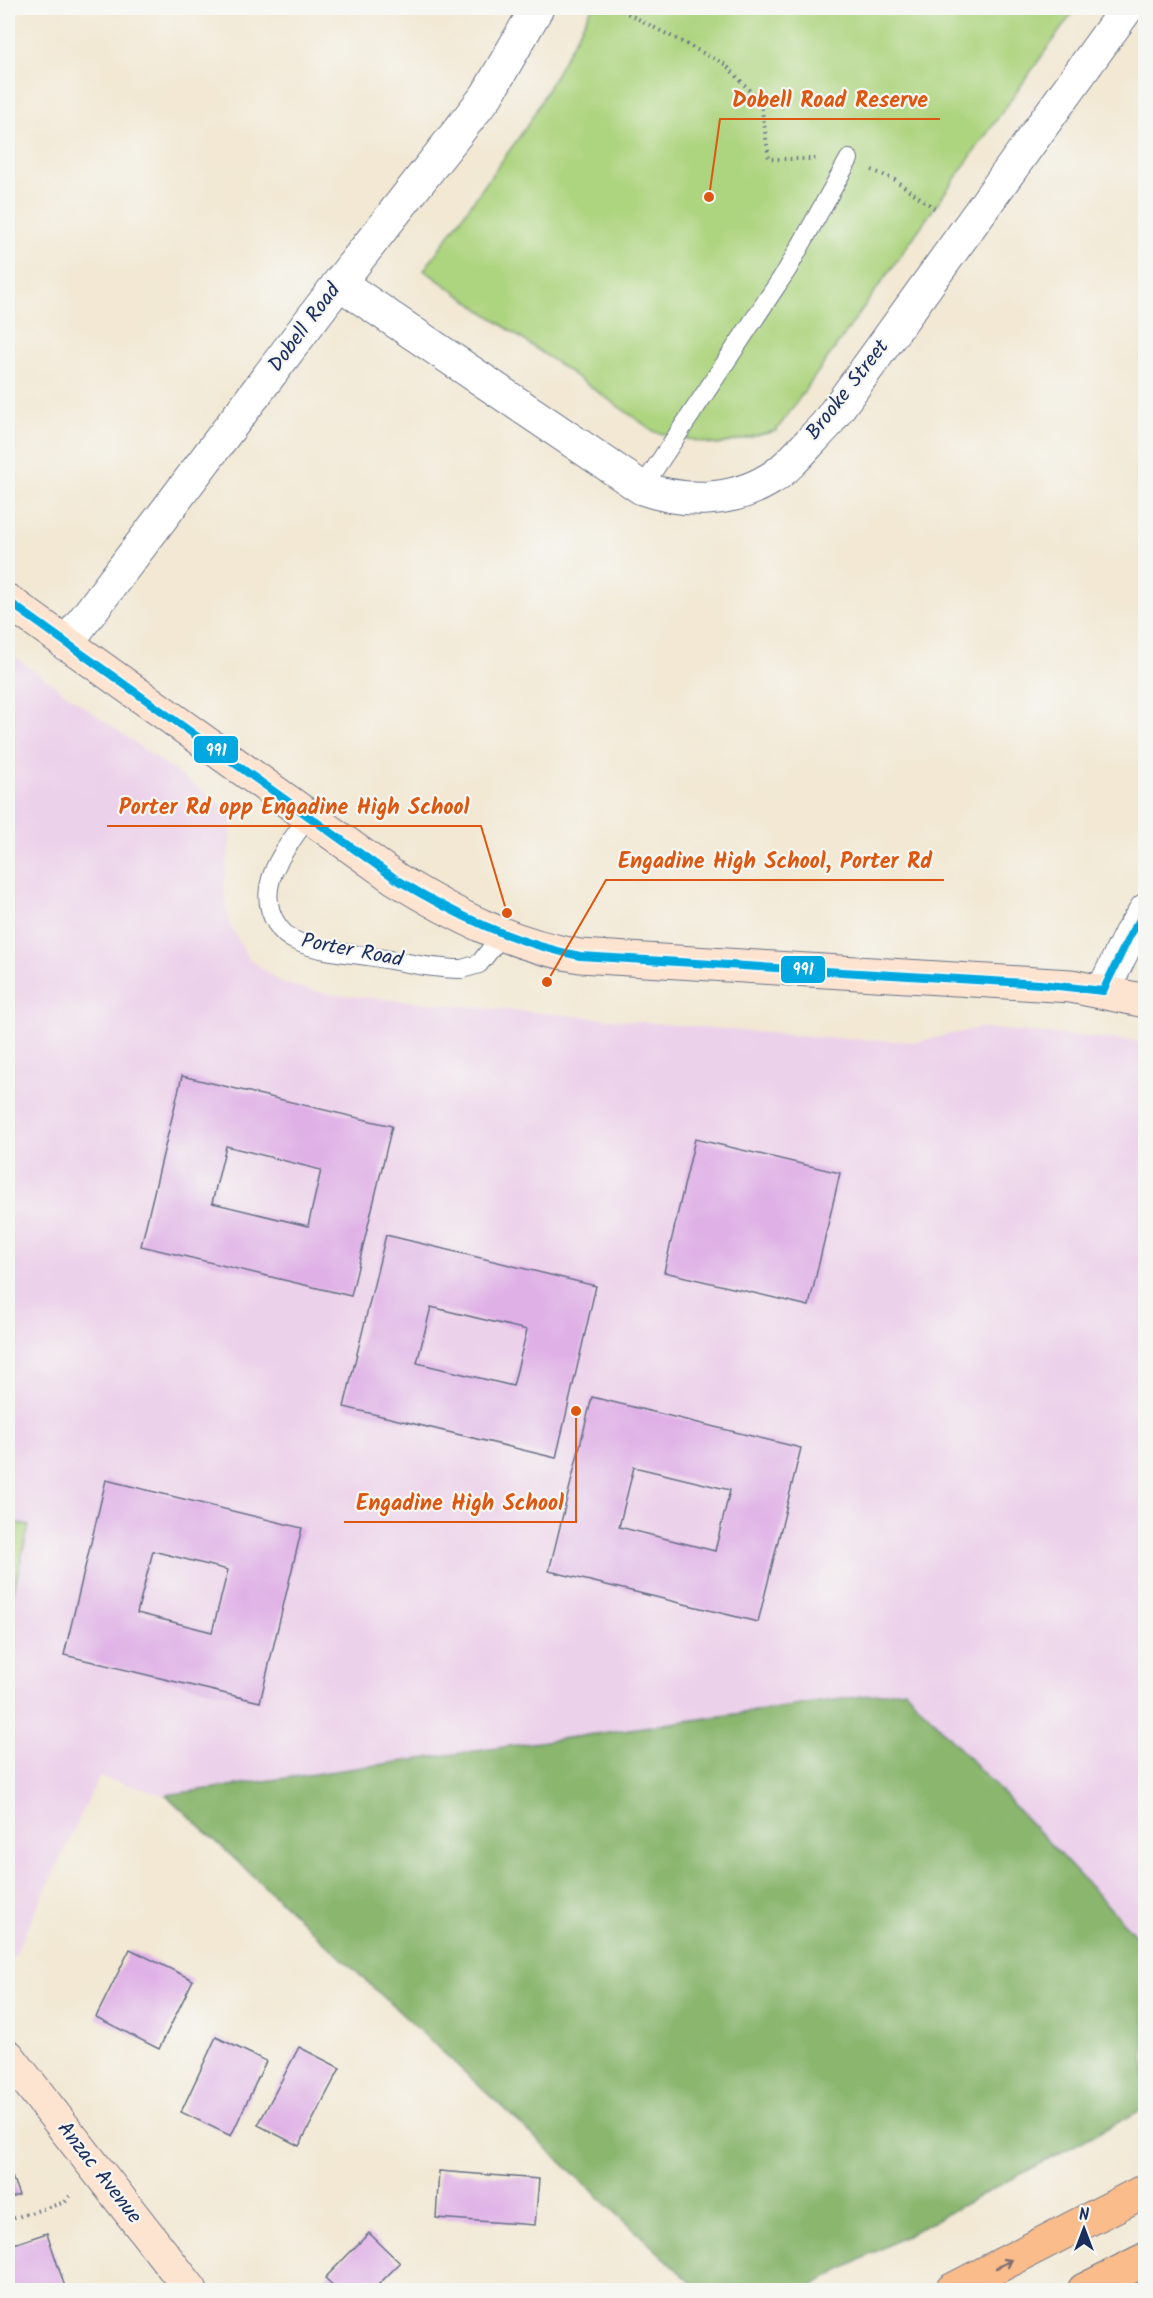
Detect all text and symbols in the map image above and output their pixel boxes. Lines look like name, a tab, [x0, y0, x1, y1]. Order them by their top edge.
callout: Dobell Road Reserve	[720, 79, 940, 119]
text: Dobell Road Reserve	[732, 84, 928, 119]
street label: Dobell Road	[260, 276, 350, 380]
street label: Brooke Street	[798, 332, 899, 448]
line badge: 991	[193, 735, 239, 764]
text: 991	[205, 739, 227, 764]
callout: Porter Rd opp Engadine High School	[107, 786, 481, 826]
text: Porter Rd opp Engadine High School	[119, 791, 469, 826]
callout: Engadine High School, Porter Rd	[606, 840, 944, 880]
text: Engadine High School, Porter Rd	[618, 845, 933, 880]
street label: Porter Road	[298, 925, 406, 977]
line badge: 991	[780, 955, 826, 984]
text: 991	[792, 958, 814, 983]
callout: Engadine High School	[344, 1482, 576, 1522]
text: Engadine High School	[356, 1487, 564, 1522]
street label: Anzac Avenue	[48, 2115, 150, 2232]
north arrow	[1054, 2199, 1114, 2259]
text: N	[1079, 2203, 1089, 2228]
one-way arrow	[994, 2258, 1012, 2269]

